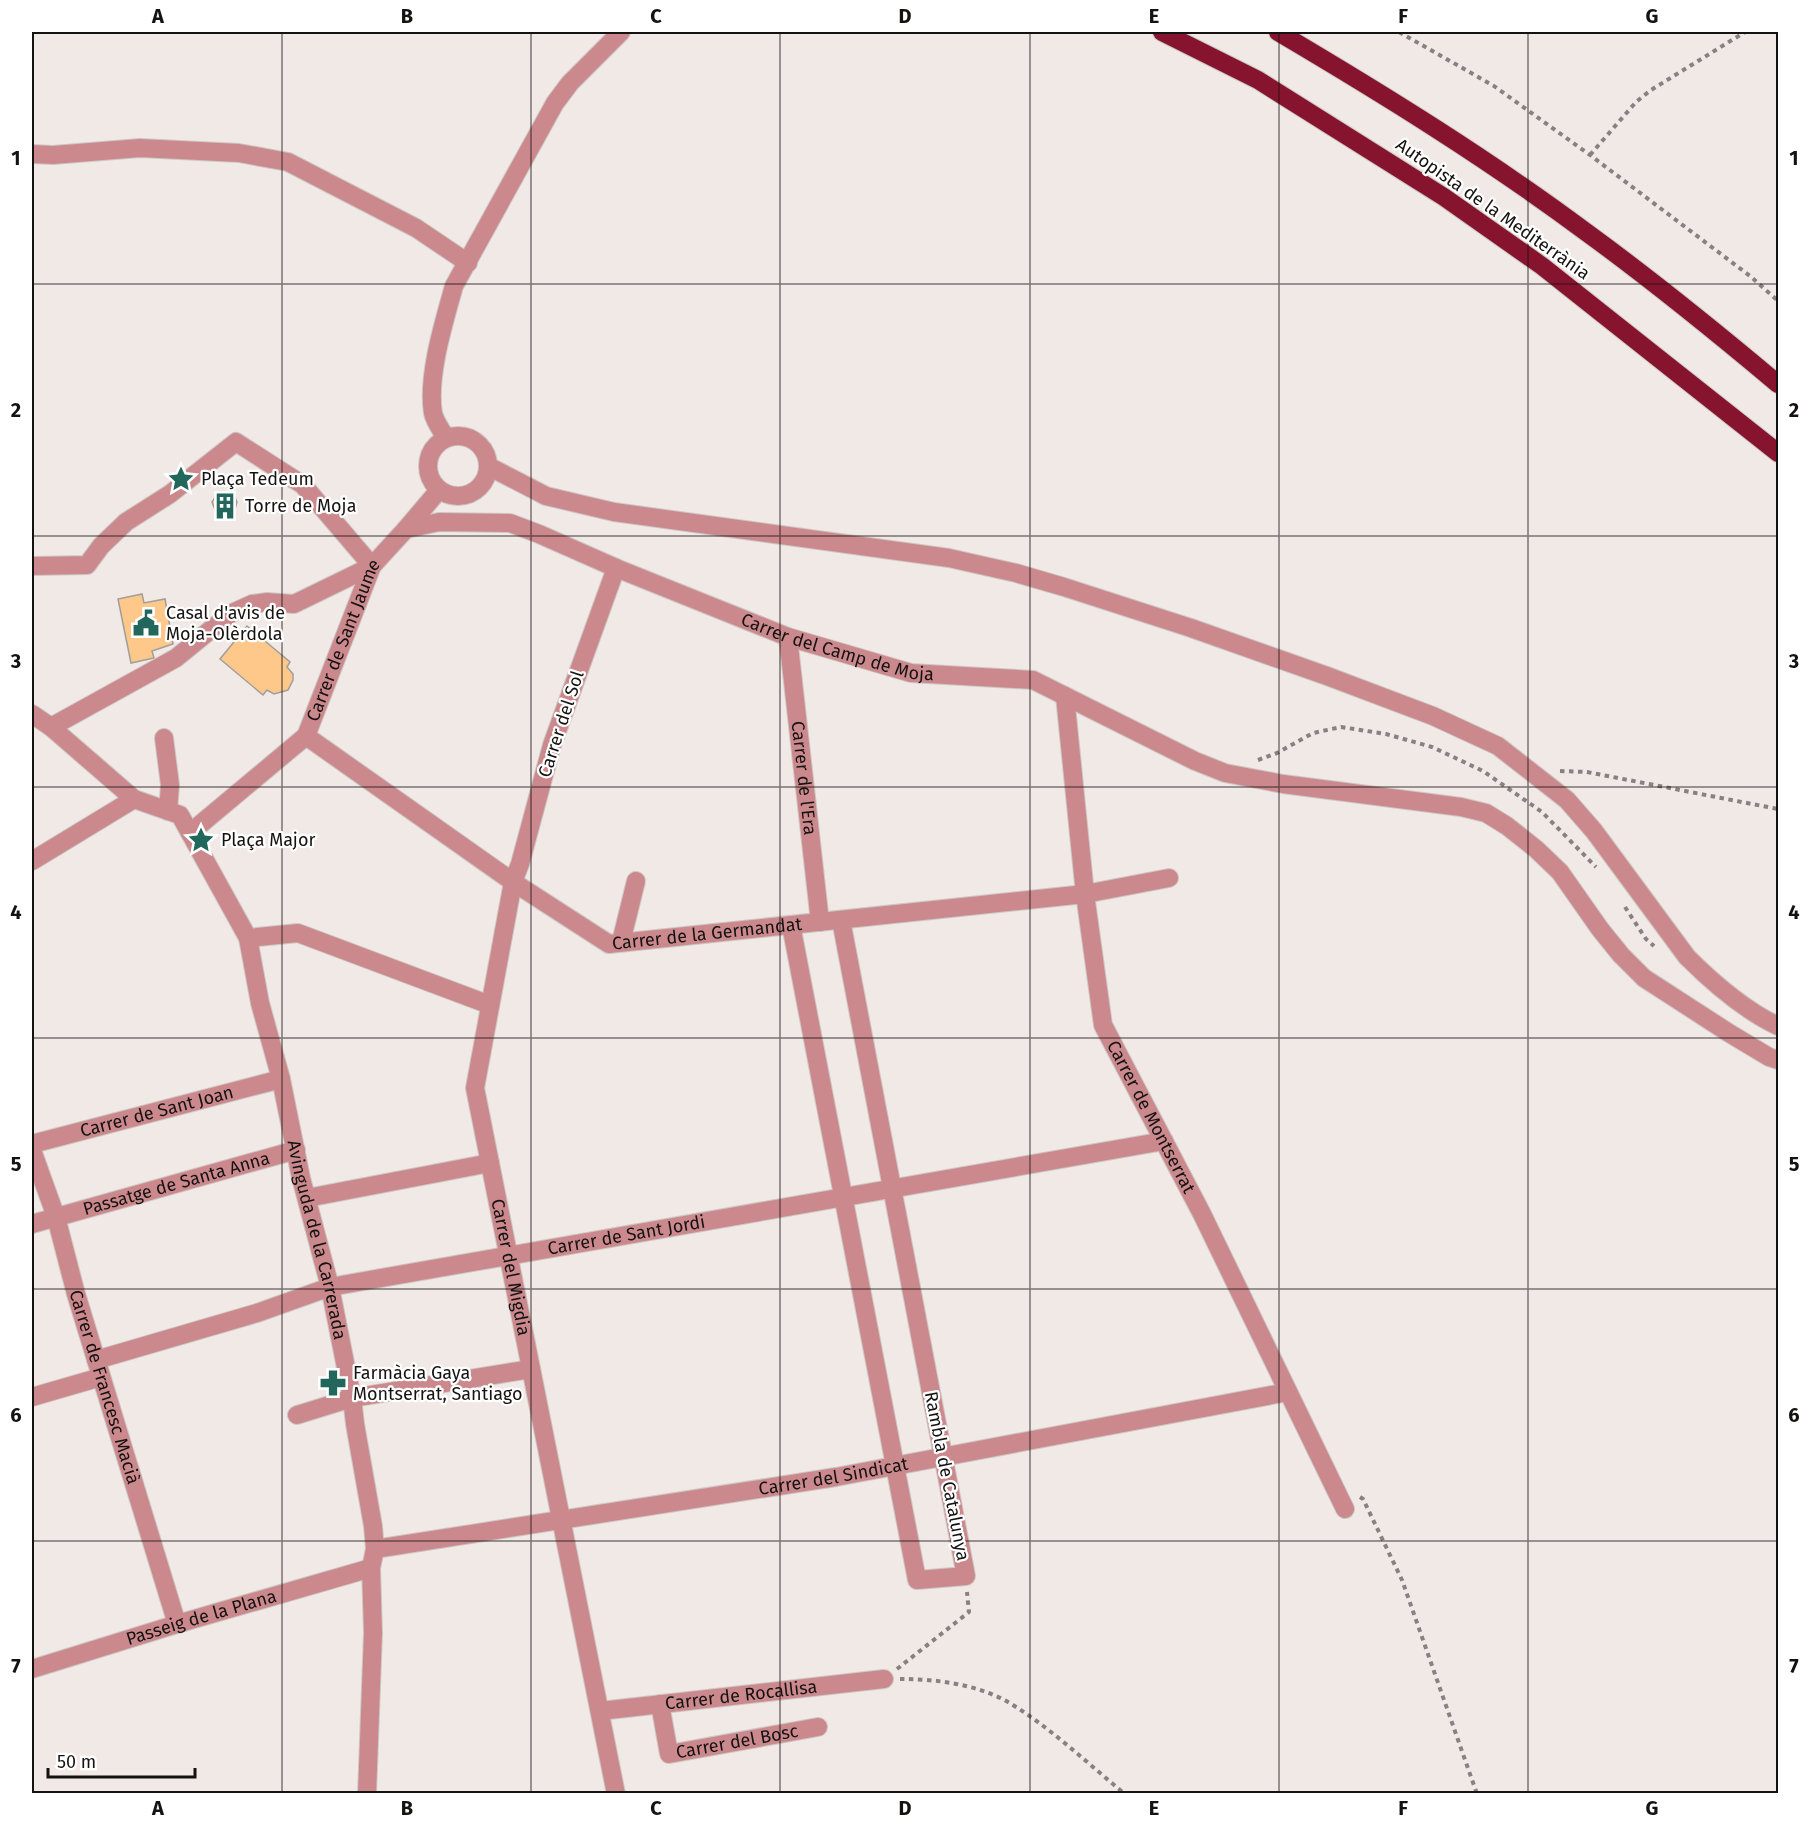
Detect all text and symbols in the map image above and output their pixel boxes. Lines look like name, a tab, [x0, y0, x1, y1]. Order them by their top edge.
text: A	[151, 4, 165, 28]
text: B	[401, 4, 413, 28]
text: C	[650, 4, 662, 28]
text: D	[898, 4, 912, 28]
text: E	[1149, 4, 1159, 28]
text: F	[1398, 4, 1408, 28]
text: G	[1646, 4, 1658, 28]
street label: Autopista de la Mediterrània	[1392, 133, 1594, 285]
text: 1	[11, 146, 21, 170]
text: 1	[1789, 146, 1799, 170]
text: 2	[11, 398, 21, 422]
text: 2	[1789, 398, 1799, 422]
place icon: Plaça Tedeum	[166, 464, 196, 494]
place label: Plaça Tedeum	[201, 468, 314, 490]
building icon: Torre de Moja	[210, 491, 240, 521]
place label: Torre de Moja	[245, 495, 356, 517]
street label: Carrer de Sant Jaume	[302, 554, 385, 725]
place label: Casal d'avis de Moja-Olèrdola	[166, 602, 285, 645]
public building icon: Casal d'avis de Moja-Olèrdola	[131, 608, 161, 638]
street label: Carrer del Camp de Moja	[738, 608, 934, 685]
text: 3	[10, 649, 21, 673]
text: 3	[1788, 649, 1799, 673]
street label: Carrer del Sol	[533, 668, 589, 780]
street label: Carrer de l'Era	[787, 720, 821, 836]
place icon: Plaça Major	[186, 825, 216, 855]
place label: Plaça Major	[221, 829, 315, 851]
text: 4	[10, 900, 22, 924]
text: 4	[1788, 900, 1800, 924]
street label: Carrer de la Germandat	[611, 913, 803, 955]
street label: Carrer de Montserrat	[1102, 1037, 1200, 1197]
street label: Carrer de Sant Joan	[78, 1081, 236, 1142]
street label: Avinguda de la Carrerada	[283, 1138, 351, 1342]
street label: Passatge de Santa Anna	[81, 1147, 272, 1220]
text: 5	[11, 1152, 22, 1176]
text: 5	[1789, 1152, 1800, 1176]
street label: Carrer del Migdia	[486, 1197, 535, 1338]
street label: Carrer de Sant Jordi	[546, 1211, 707, 1260]
street label: Carrer de Francesc Macià	[64, 1287, 145, 1487]
place label: Farmàcia Gaya Montserrat, Santiago	[353, 1362, 522, 1405]
pharmacy icon: Farmàcia Gaya Montserrat, Santiago	[318, 1368, 348, 1398]
street label: Rambla de Catalunya	[920, 1390, 974, 1562]
text: 6	[10, 1403, 22, 1427]
text: 6	[1788, 1403, 1800, 1427]
street label: Carrer del Sindicat	[757, 1453, 910, 1500]
street label: Passeig de la Plana	[124, 1585, 279, 1650]
text: 7	[11, 1654, 21, 1678]
text: 7	[1789, 1654, 1799, 1678]
street label: Carrer de Rocallisa	[664, 1676, 818, 1715]
street label: Carrer del Bosc	[674, 1720, 800, 1764]
scale bar	[48, 1741, 195, 1779]
text: 50 m	[57, 1751, 96, 1773]
text: A	[151, 1796, 165, 1820]
text: B	[401, 1796, 413, 1820]
text: C	[650, 1796, 662, 1820]
text: D	[898, 1796, 912, 1820]
text: E	[1149, 1796, 1159, 1820]
text: F	[1398, 1796, 1408, 1820]
text: G	[1646, 1796, 1658, 1820]

